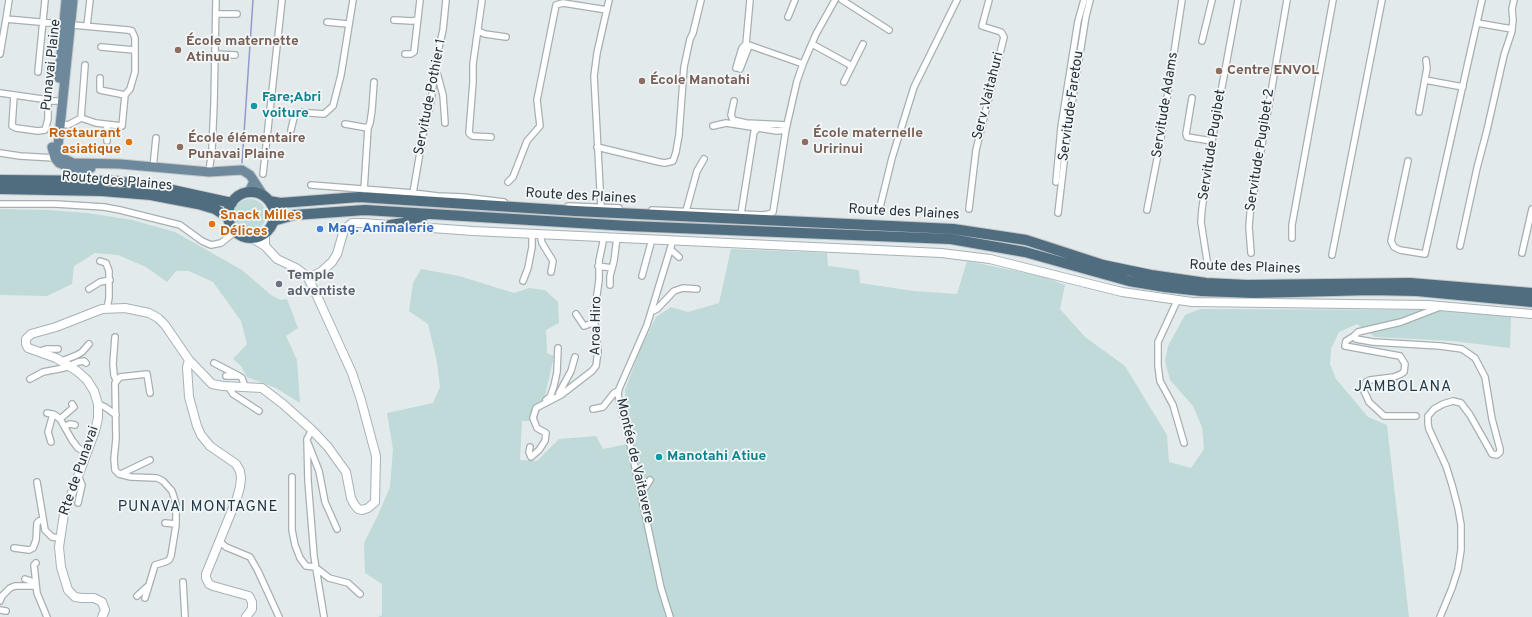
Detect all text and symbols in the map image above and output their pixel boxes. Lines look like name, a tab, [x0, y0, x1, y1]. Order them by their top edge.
street label: Punavai Plaine	[39, 18, 65, 112]
place label: École maternette Atinuu	[186, 34, 299, 66]
street label: Servitude Pothier 1	[411, 37, 451, 157]
marker: École maternette Atinuu	[173, 45, 183, 55]
street label: Serv .Vaitahuri	[970, 50, 1008, 142]
street label: Servitude Faretou	[1056, 50, 1088, 162]
street label: Servitude Adams	[1149, 51, 1183, 159]
place label: Centre ENVOL	[1227, 63, 1319, 79]
marker: Centre ENVOL	[1214, 66, 1224, 76]
place label: École Manotahi	[650, 73, 750, 89]
marker: École Manotahi	[637, 76, 647, 86]
street label: Servitude Pugibet 2	[1243, 87, 1279, 213]
street label: Servitude Pugibet	[1196, 88, 1230, 202]
place label: Fare;Abri voiture	[262, 90, 321, 122]
marker: Fare;Abri voiture	[249, 101, 259, 111]
place label: Restaurant asiatique	[49, 126, 121, 158]
place label: École maternelle Uririnui	[813, 126, 923, 158]
place label: École élémentaire Punavai Plaine	[188, 131, 305, 164]
marker: Restaurant asiatique	[124, 137, 134, 147]
marker: École maternelle Uririnui	[800, 137, 810, 147]
marker: École élémentaire Punavai Plaine	[175, 142, 185, 152]
street label: Route des Plaines	[61, 169, 173, 195]
street label: Route des Plaines	[525, 186, 637, 208]
street label: Route des Plaines	[848, 202, 960, 224]
place label: Snack Milles Délices	[220, 208, 302, 240]
marker: Snack Milles Délices	[207, 219, 217, 229]
place label: Mag. Animalerie	[328, 221, 434, 237]
marker: Mag. Animalerie	[315, 224, 325, 234]
street label: Route des Plaines	[1189, 258, 1301, 278]
place label: Temple adventiste	[287, 268, 356, 300]
marker: Temple adventiste	[274, 279, 284, 289]
street label: Aroa Hiro	[588, 296, 606, 356]
district label: JAMBOLANA	[1354, 379, 1452, 397]
street label: Montée de Vaitavere	[611, 397, 657, 525]
street label: Rte de Punavai	[57, 424, 103, 518]
place label: Manotahi Atiue	[667, 449, 766, 465]
marker: Manotahi Atiue	[654, 452, 664, 462]
district label: PUNAVAI MONTAGNE	[118, 499, 278, 517]

